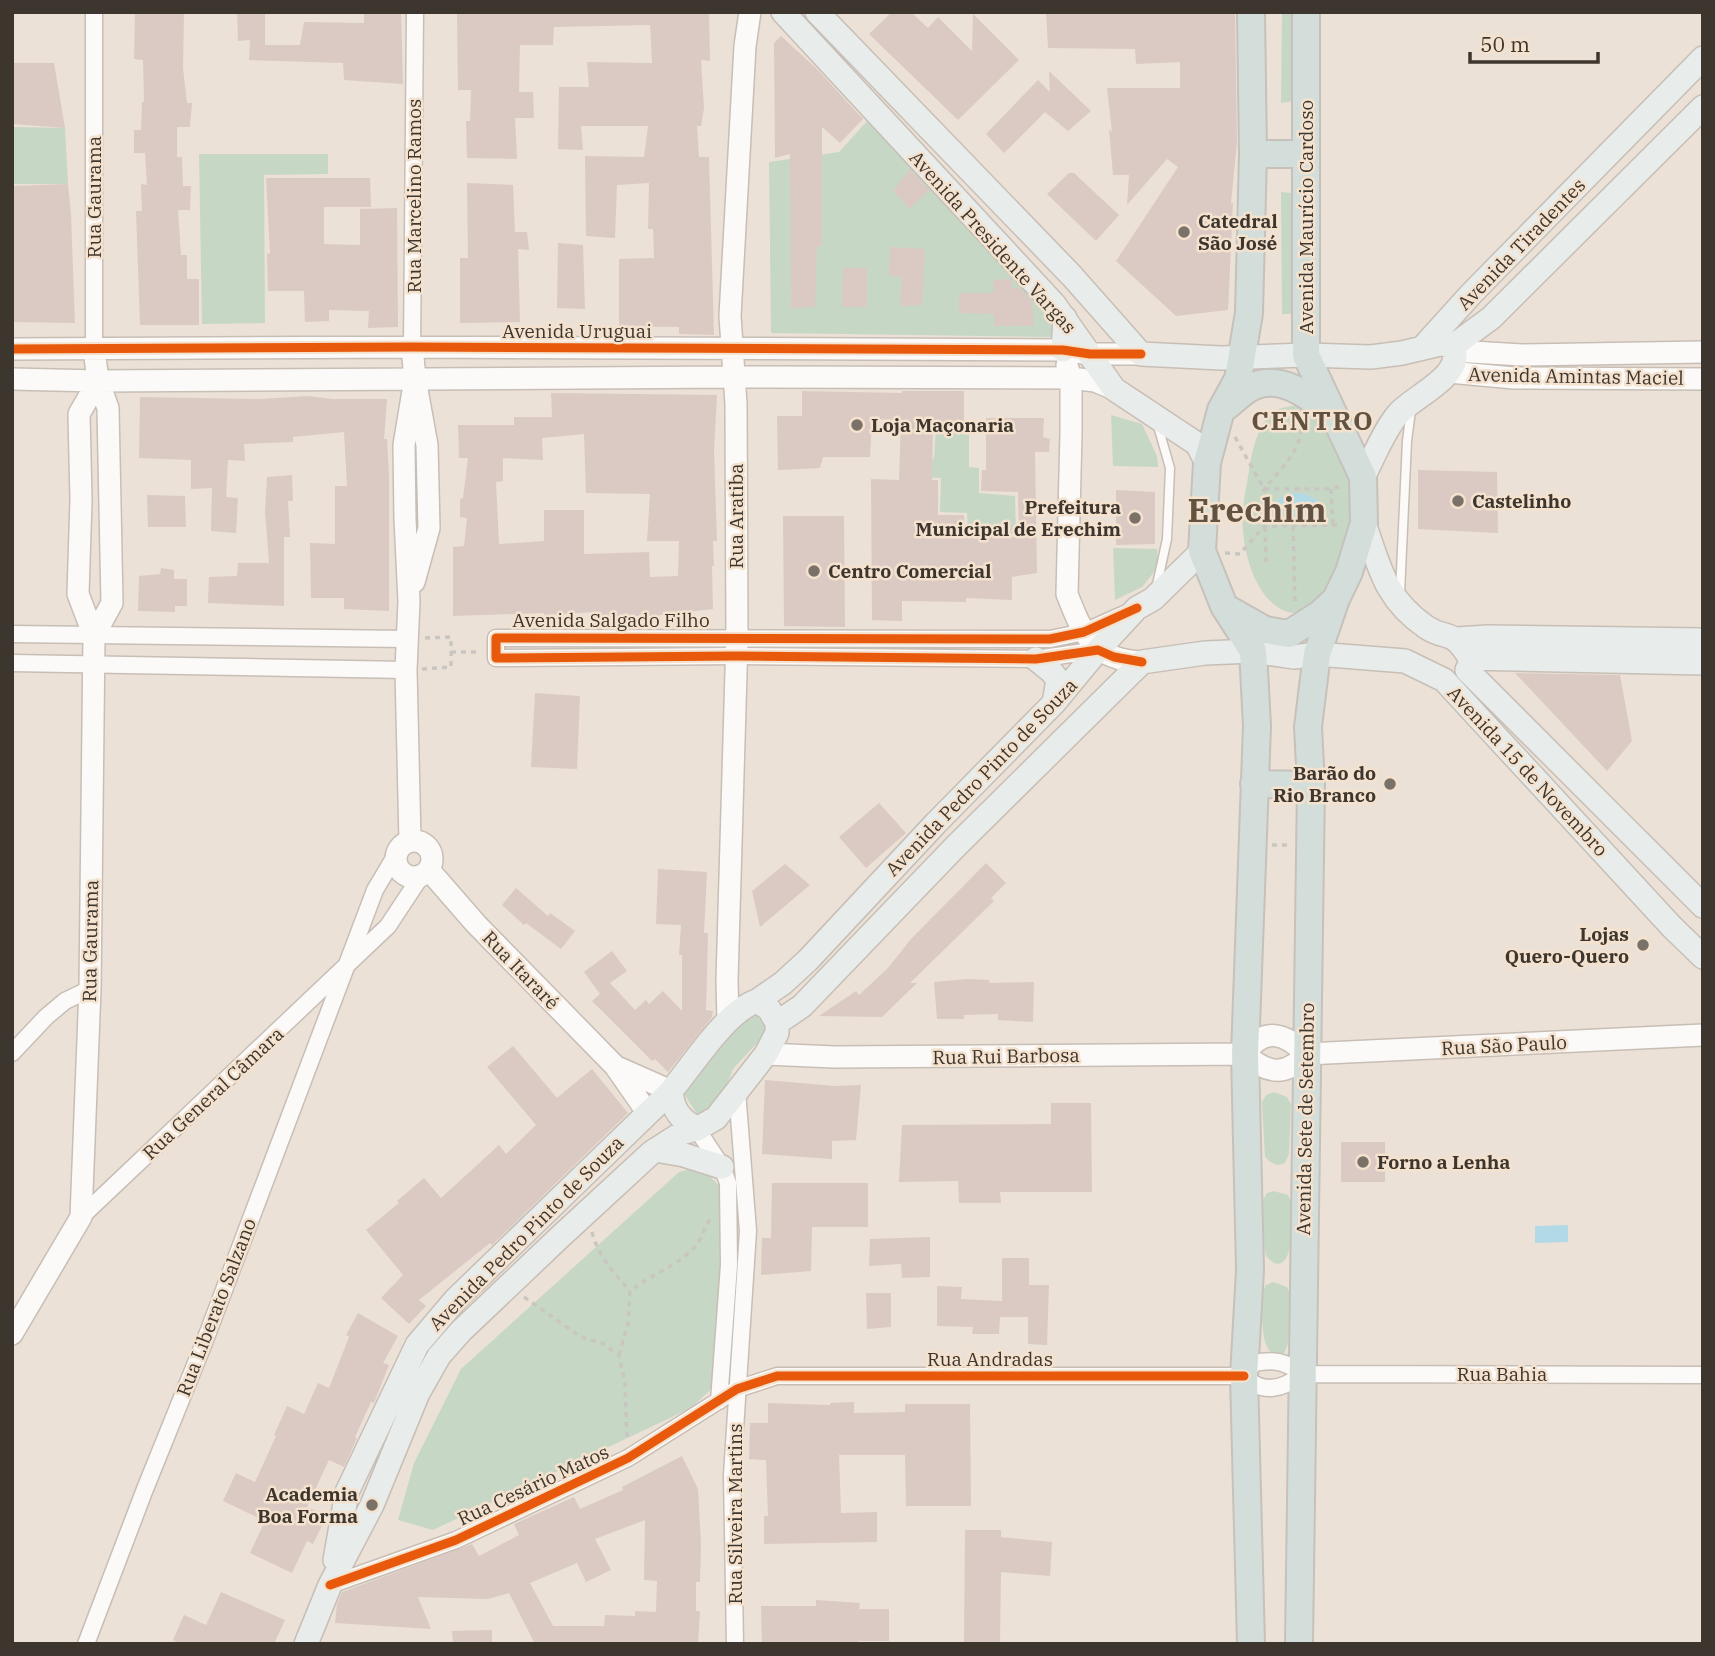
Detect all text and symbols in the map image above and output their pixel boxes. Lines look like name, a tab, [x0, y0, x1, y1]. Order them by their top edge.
scale bar	[1470, 21, 1598, 65]
text: 50 m	[1480, 30, 1530, 58]
street label: Rua Marcelino Ramos	[402, 99, 426, 293]
street label: Avenida Maurício Cardoso	[1294, 100, 1318, 334]
street label: Rua Gaurama	[82, 136, 106, 258]
street label: Avenida Presidente Vargas	[904, 146, 1082, 338]
street label: Avenida Tiradentes	[1452, 173, 1590, 315]
place label: Catedral São José	[1198, 209, 1278, 255]
marker: Catedral São José	[1176, 224, 1192, 240]
street label: Avenida Uruguai	[502, 319, 652, 343]
street label: Avenida Amintas Maciel	[1468, 362, 1684, 390]
district label: CENTRO	[1251, 403, 1375, 437]
place label: Loja Maçonaria	[871, 413, 1014, 437]
marker: Loja Maçonaria	[849, 417, 865, 433]
street label: Rua Aratiba	[724, 463, 748, 569]
district label: Erechim	[1188, 488, 1326, 531]
place label: Castelinho	[1472, 489, 1571, 513]
marker: Castelinho	[1450, 493, 1466, 509]
place label: Prefeitura Municipal de Erechim	[915, 495, 1121, 541]
marker: Prefeitura Municipal de Erechim	[1127, 510, 1143, 526]
place label: Centro Comercial	[828, 559, 991, 583]
marker: Centro Comercial	[806, 563, 822, 579]
street label: Avenida Salgado Filho	[512, 608, 710, 632]
street label: Avenida Pedro Pinto de Souza	[880, 673, 1082, 881]
street label: Avenida 15 de Novembro	[1443, 681, 1613, 861]
place label: Barão do Rio Branco	[1273, 761, 1376, 807]
marker: Barão do Rio Branco	[1382, 776, 1398, 792]
street label: Rua Gaurama	[77, 880, 103, 1002]
place label: Lojas Quero-Quero	[1505, 922, 1629, 968]
street label: Rua Itararé	[478, 926, 564, 1014]
marker: Lojas Quero-Quero	[1635, 937, 1651, 953]
street label: Avenida Sete de Setembro	[1291, 1002, 1319, 1236]
street label: Rua General Câmara	[137, 1021, 289, 1165]
street label: Rua São Paulo	[1440, 1030, 1568, 1060]
street label: Rua Rui Barbosa	[932, 1043, 1080, 1069]
street label: Avenida Pedro Pinto de Souza	[424, 1131, 628, 1335]
place label: Forno a Lenha	[1377, 1150, 1510, 1174]
marker: Forno a Lenha	[1355, 1154, 1371, 1170]
street label: Rua Liberato Salzano	[171, 1215, 261, 1399]
street label: Rua Andradas	[927, 1347, 1053, 1371]
street label: Rua Bahia	[1457, 1362, 1547, 1386]
street label: Rua Silveira Martins	[723, 1423, 747, 1605]
street label: Rua Cesário Matos	[454, 1439, 612, 1531]
place label: Academia Boa Forma	[257, 1482, 358, 1528]
marker: Academia Boa Forma	[364, 1497, 380, 1513]

